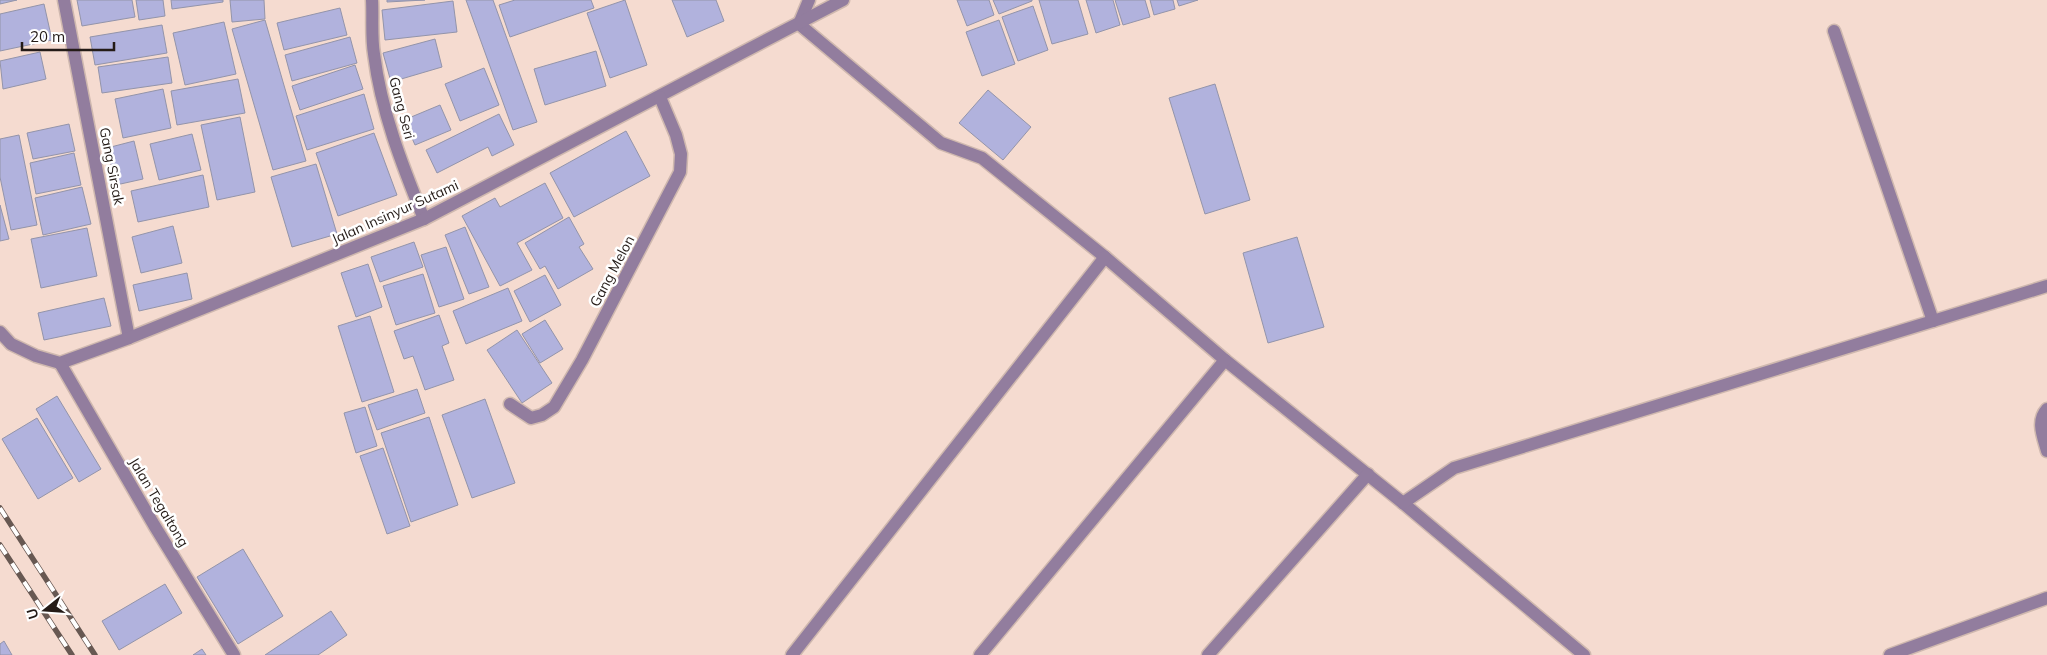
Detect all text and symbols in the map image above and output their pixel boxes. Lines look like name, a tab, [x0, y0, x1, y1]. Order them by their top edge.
scale bar	[22, 20, 115, 52]
text: 20 m	[30, 27, 65, 46]
street label: Gang Seri	[385, 75, 419, 141]
street label: Gang Sirsak	[96, 126, 128, 207]
street label: Jalan Insinyur Sutami	[329, 176, 461, 248]
street label: Gang Melon	[586, 232, 638, 310]
street label: Jalan Tegaltong	[125, 454, 193, 550]
north arrow	[20, 585, 70, 635]
text: U	[22, 606, 43, 621]

